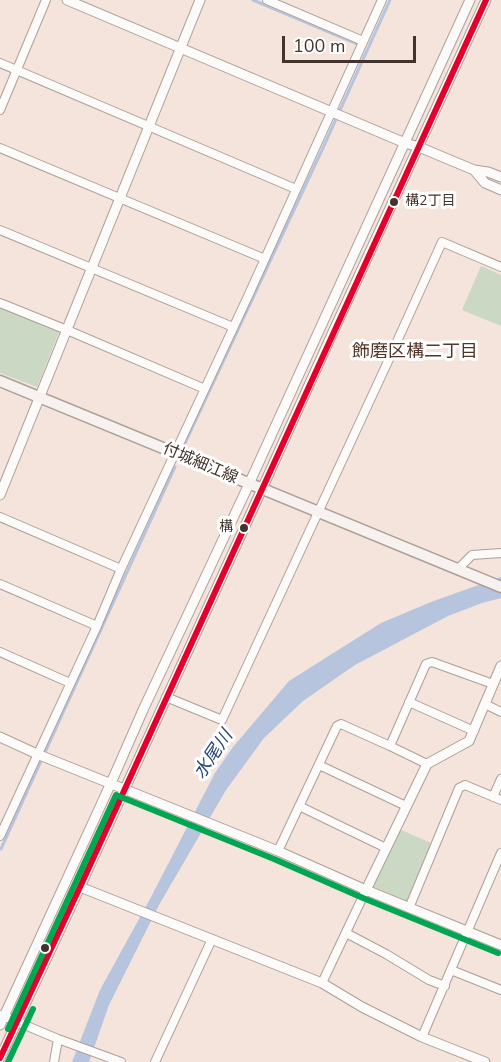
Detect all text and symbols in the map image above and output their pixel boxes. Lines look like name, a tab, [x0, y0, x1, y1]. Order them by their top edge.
scale bar	[285, 24, 418, 62]
text: 100 m	[293, 34, 345, 58]
place label: 構2丁目	[405, 194, 455, 210]
marker: 構2丁目	[388, 196, 400, 208]
district label: 飾磨区構二丁目	[352, 342, 478, 364]
street label: 付城細江線	[159, 440, 241, 488]
place label: 構	[219, 520, 233, 536]
marker: 構	[238, 522, 250, 534]
water label: 水尾川	[190, 727, 238, 783]
unlabelled marker	[39, 942, 51, 954]

